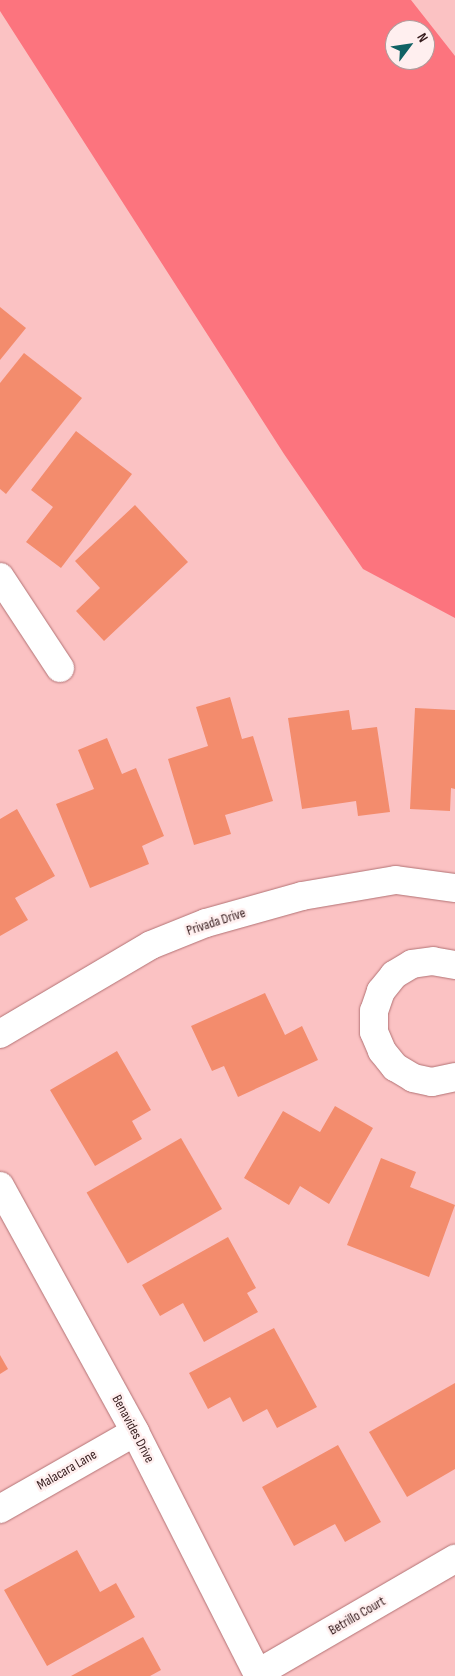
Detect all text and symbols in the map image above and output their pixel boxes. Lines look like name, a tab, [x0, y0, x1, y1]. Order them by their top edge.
north arrow	[385, 20, 435, 70]
text: N	[413, 30, 432, 45]
street label: Privada Drive	[184, 905, 248, 939]
street label: Benavides Drive	[108, 1392, 158, 1466]
street label: Malacara Lane	[34, 1446, 100, 1494]
street label: Betrillo Court	[326, 1593, 388, 1639]

